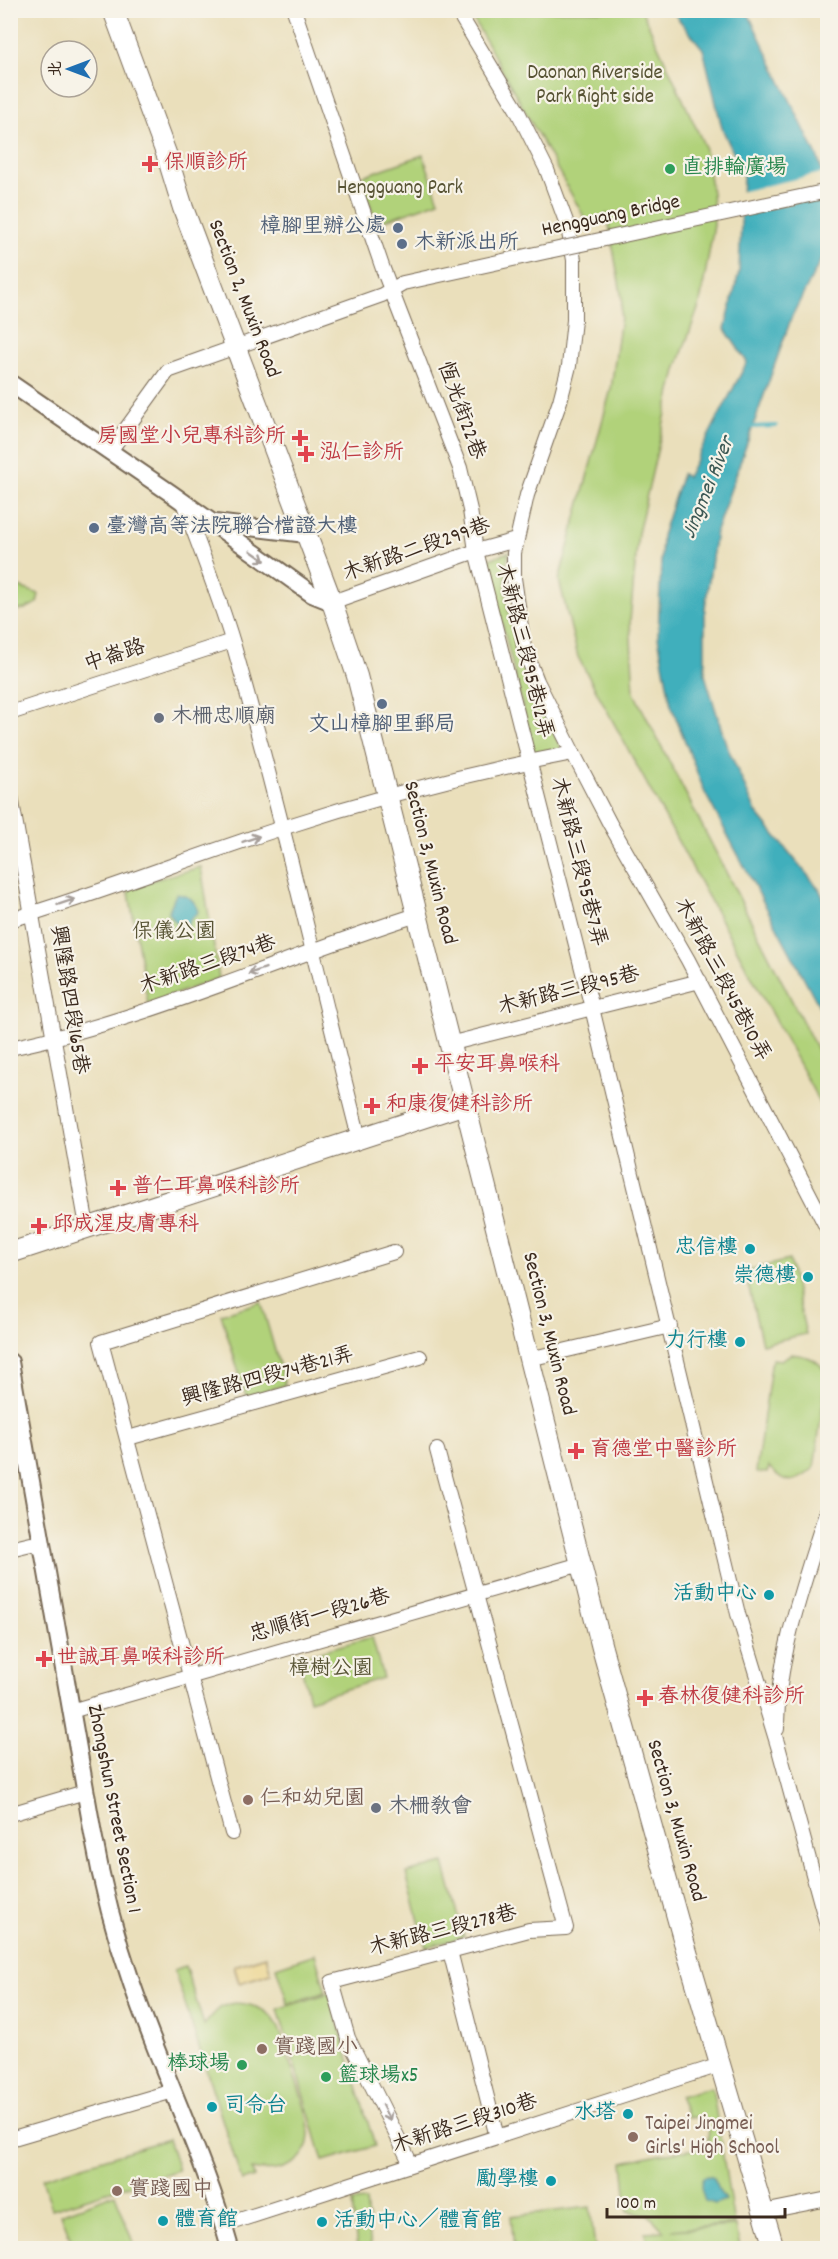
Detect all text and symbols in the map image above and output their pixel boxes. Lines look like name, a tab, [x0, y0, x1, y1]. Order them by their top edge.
north arrow	[39, 39, 99, 99]
park label: Daonan Riverside Park Right side	[527, 59, 663, 113]
text: 北	[45, 61, 68, 77]
place label: 保順診所	[164, 149, 248, 179]
place label: 直排輪廣場	[682, 154, 787, 184]
marker: 保順診所	[141, 155, 159, 173]
marker: 直排輪廣場	[663, 162, 677, 176]
park label: Hengguang Park	[337, 174, 463, 204]
street label: Hengguang Bridge	[539, 188, 683, 246]
place label: 樟腳里辦公處	[260, 213, 386, 243]
street label: Section 2, Muxin Road	[199, 216, 287, 382]
marker: 樟腳里辦公處	[391, 221, 405, 235]
place label: 木新派出所	[414, 229, 519, 259]
marker: 木新派出所	[395, 237, 409, 251]
street label: 恆光街22巷	[428, 358, 492, 464]
place label: 房國堂小兒專科診所	[97, 423, 286, 453]
marker: 房國堂小兒專科診所	[291, 429, 309, 447]
water label: Jingmei River	[675, 430, 745, 544]
place label: 泓仁診所	[320, 439, 404, 469]
marker: 泓仁診所	[297, 445, 315, 463]
street label: 木新路二段299巷	[339, 512, 495, 590]
place label: 臺灣高等法院聯合檔證大樓	[106, 513, 358, 543]
marker: 臺灣高等法院聯合檔證大樓	[87, 521, 101, 535]
one-way arrow	[250, 550, 266, 563]
street label: 木新路三段95巷12弄	[487, 560, 559, 742]
street label: 中崙路	[80, 633, 150, 681]
marker: 文山樟腳里郵局	[375, 697, 389, 711]
place label: 木柵忠順廟	[171, 703, 276, 733]
marker: 木柵忠順廟	[152, 711, 166, 725]
place label: 文山樟腳里郵局	[309, 711, 456, 741]
street label: 木新路三段95巷7弄	[541, 774, 613, 950]
street label: Section 3, Muxin Road	[394, 778, 464, 948]
one-way arrow	[241, 832, 260, 843]
street label: 木新路三段45巷10弄	[665, 893, 777, 1067]
one-way arrow	[56, 895, 75, 906]
park label: 保儀公園	[132, 918, 216, 948]
street label: 興隆路四段165巷	[41, 923, 95, 1077]
street label: 木新路三段74巷	[136, 929, 280, 1003]
street label: 木新路三段95巷	[495, 960, 643, 1024]
one-way arrow	[248, 966, 267, 977]
place label: 平安耳鼻喉科	[434, 1051, 560, 1081]
marker: 平安耳鼻喉科	[411, 1057, 429, 1075]
place label: 和康復健科診所	[386, 1091, 533, 1121]
marker: 和康復健科診所	[363, 1097, 381, 1115]
place label: 普仁耳鼻喉科診所	[132, 1173, 300, 1203]
marker: 普仁耳鼻喉科診所	[109, 1179, 127, 1197]
place label: 邱成湦皮膚專科	[52, 1211, 199, 1241]
marker: 邱成湦皮膚專科	[30, 1217, 48, 1235]
place label: 忠信樓	[675, 1234, 738, 1264]
marker: 忠信樓	[743, 1242, 757, 1256]
street label: Section 3, Muxin Road	[513, 1249, 583, 1419]
place label: 崇德樓	[733, 1262, 796, 1292]
marker: 崇德樓	[801, 1270, 815, 1284]
place label: 力行樓	[665, 1327, 728, 1357]
marker: 力行樓	[733, 1335, 747, 1349]
street label: 興隆路四段74巷21弄	[178, 1341, 358, 1415]
place label: 育德堂中醫診所	[590, 1436, 737, 1466]
marker: 育德堂中醫診所	[567, 1442, 585, 1460]
place label: 活動中心	[673, 1580, 757, 1610]
street label: 忠順街一段26巷	[246, 1583, 394, 1651]
marker: 活動中心	[762, 1588, 776, 1602]
place label: 世誠耳鼻喉科診所	[57, 1644, 225, 1674]
marker: 世誠耳鼻喉科診所	[35, 1650, 53, 1668]
park label: 樟樹公園	[289, 1655, 373, 1685]
place label: 春林復健科診所	[658, 1683, 805, 1713]
marker: 春林復健科診所	[636, 1689, 654, 1707]
street label: Zhongshun Street Section 1	[78, 1702, 148, 1916]
street label: Section 3, Muxin Road	[638, 1736, 712, 1906]
place label: 仁和幼兒園	[260, 1785, 365, 1815]
marker: 仁和幼兒園	[241, 1793, 255, 1807]
place label: 木柵教會	[388, 1793, 472, 1823]
marker: 木柵教會	[369, 1801, 383, 1815]
street label: 木新路三段278巷	[366, 1899, 520, 1965]
place label: 實踐國小	[274, 2034, 358, 2064]
marker: 實踐國小	[255, 2042, 269, 2056]
place label: 棒球場	[167, 2050, 230, 2080]
marker: 棒球場	[235, 2058, 249, 2072]
place label: 籃球場x5	[338, 2062, 419, 2092]
marker: 籃球場x5	[319, 2070, 333, 2084]
street label: 木新路三段310巷	[388, 2087, 542, 2163]
place label: 司令台	[224, 2092, 287, 2122]
place label: 水塔	[574, 2099, 616, 2129]
marker: 司令台	[205, 2100, 219, 2114]
one-way arrow	[380, 2104, 392, 2122]
marker: 水塔	[621, 2107, 635, 2121]
place label: Taipei Jingmei Girls' High School	[645, 2110, 779, 2164]
marker: Taipei Jingmei Girls' High School	[626, 2130, 640, 2144]
place label: 勵學樓	[476, 2166, 539, 2196]
marker: 勵學樓	[544, 2174, 558, 2188]
place label: 實踐國中	[129, 2176, 213, 2206]
scale bar	[607, 2181, 786, 2219]
marker: 實踐國中	[110, 2184, 124, 2198]
text: 100 m	[616, 2192, 656, 2217]
place label: 體育館	[175, 2206, 238, 2236]
place label: 活動中心／體育館	[334, 2207, 502, 2237]
marker: 體育館	[156, 2214, 170, 2228]
marker: 活動中心／體育館	[315, 2215, 329, 2229]

